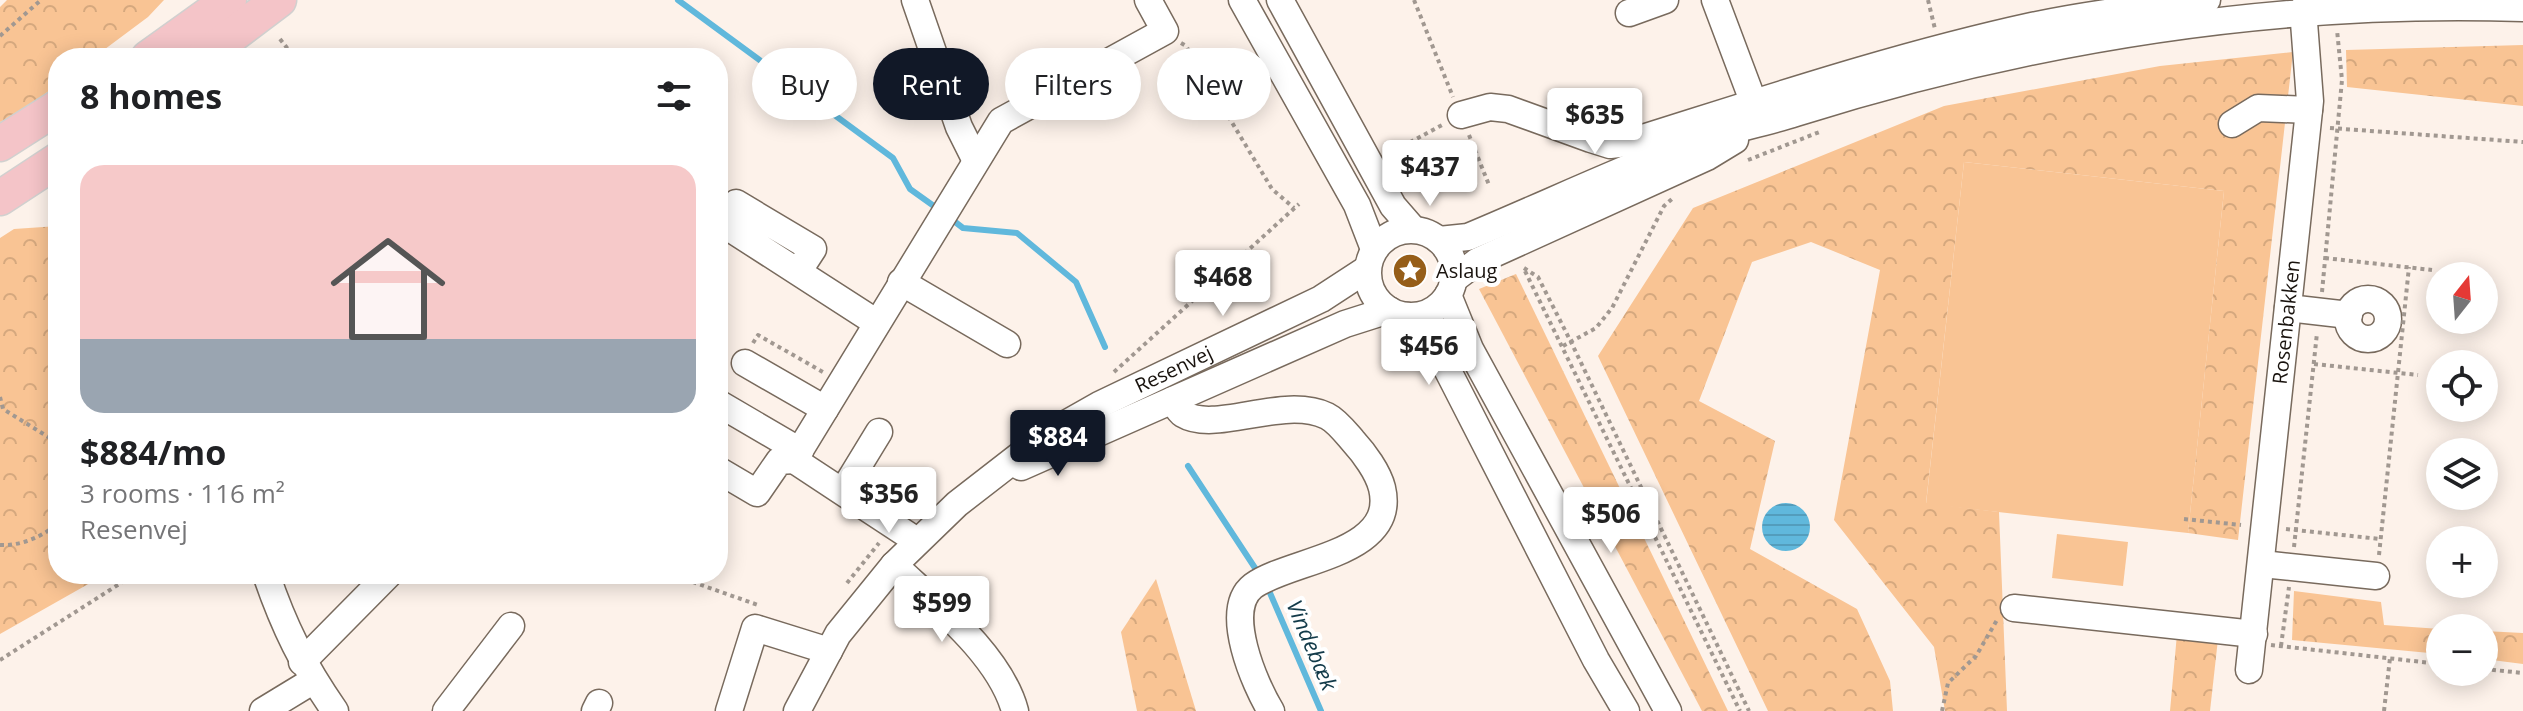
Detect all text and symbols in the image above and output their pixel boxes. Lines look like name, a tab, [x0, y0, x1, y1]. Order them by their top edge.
chip: Buy	[752, 48, 857, 120]
chip: Rent	[873, 48, 989, 120]
chip: Filters	[1005, 48, 1141, 120]
chip: New	[1157, 48, 1271, 120]
text: 8 homes	[80, 73, 222, 119]
icon: filters	[652, 74, 696, 118]
pin: $635	[1548, 88, 1642, 156]
text: $635	[1565, 96, 1625, 132]
pin: $437	[1383, 140, 1477, 208]
text: $437	[1400, 148, 1460, 184]
icon: home	[316, 217, 460, 361]
pin: $468	[1176, 250, 1270, 318]
place icon: Aslaug	[1391, 252, 1429, 290]
place label: Aslaug	[1436, 257, 1498, 284]
text: $468	[1193, 258, 1253, 294]
street label: Rosenbakken	[2266, 258, 2306, 386]
north arrow	[2426, 262, 2498, 334]
map controls	[2426, 262, 2498, 686]
pin: $456	[1382, 319, 1476, 387]
text: $456	[1399, 327, 1459, 363]
street label: Resenvej	[1130, 339, 1217, 399]
button: locate	[2426, 350, 2498, 422]
pin: $884	[1011, 410, 1105, 478]
text: $884	[1028, 418, 1088, 454]
text: $884/mo	[80, 429, 226, 475]
button: layers	[2426, 438, 2498, 510]
pin: $356	[842, 467, 936, 535]
text: 3 rooms · 116 m²	[80, 475, 285, 511]
text: $356	[859, 475, 919, 511]
pin: $506	[1564, 487, 1658, 555]
text: $506	[1581, 495, 1641, 531]
text: Resenvej	[80, 511, 188, 547]
button: +	[2426, 526, 2498, 598]
pin: $599	[895, 576, 989, 644]
text: $599	[912, 584, 972, 620]
water label: Vindebæk	[1280, 595, 1346, 696]
button: −	[2426, 614, 2498, 686]

